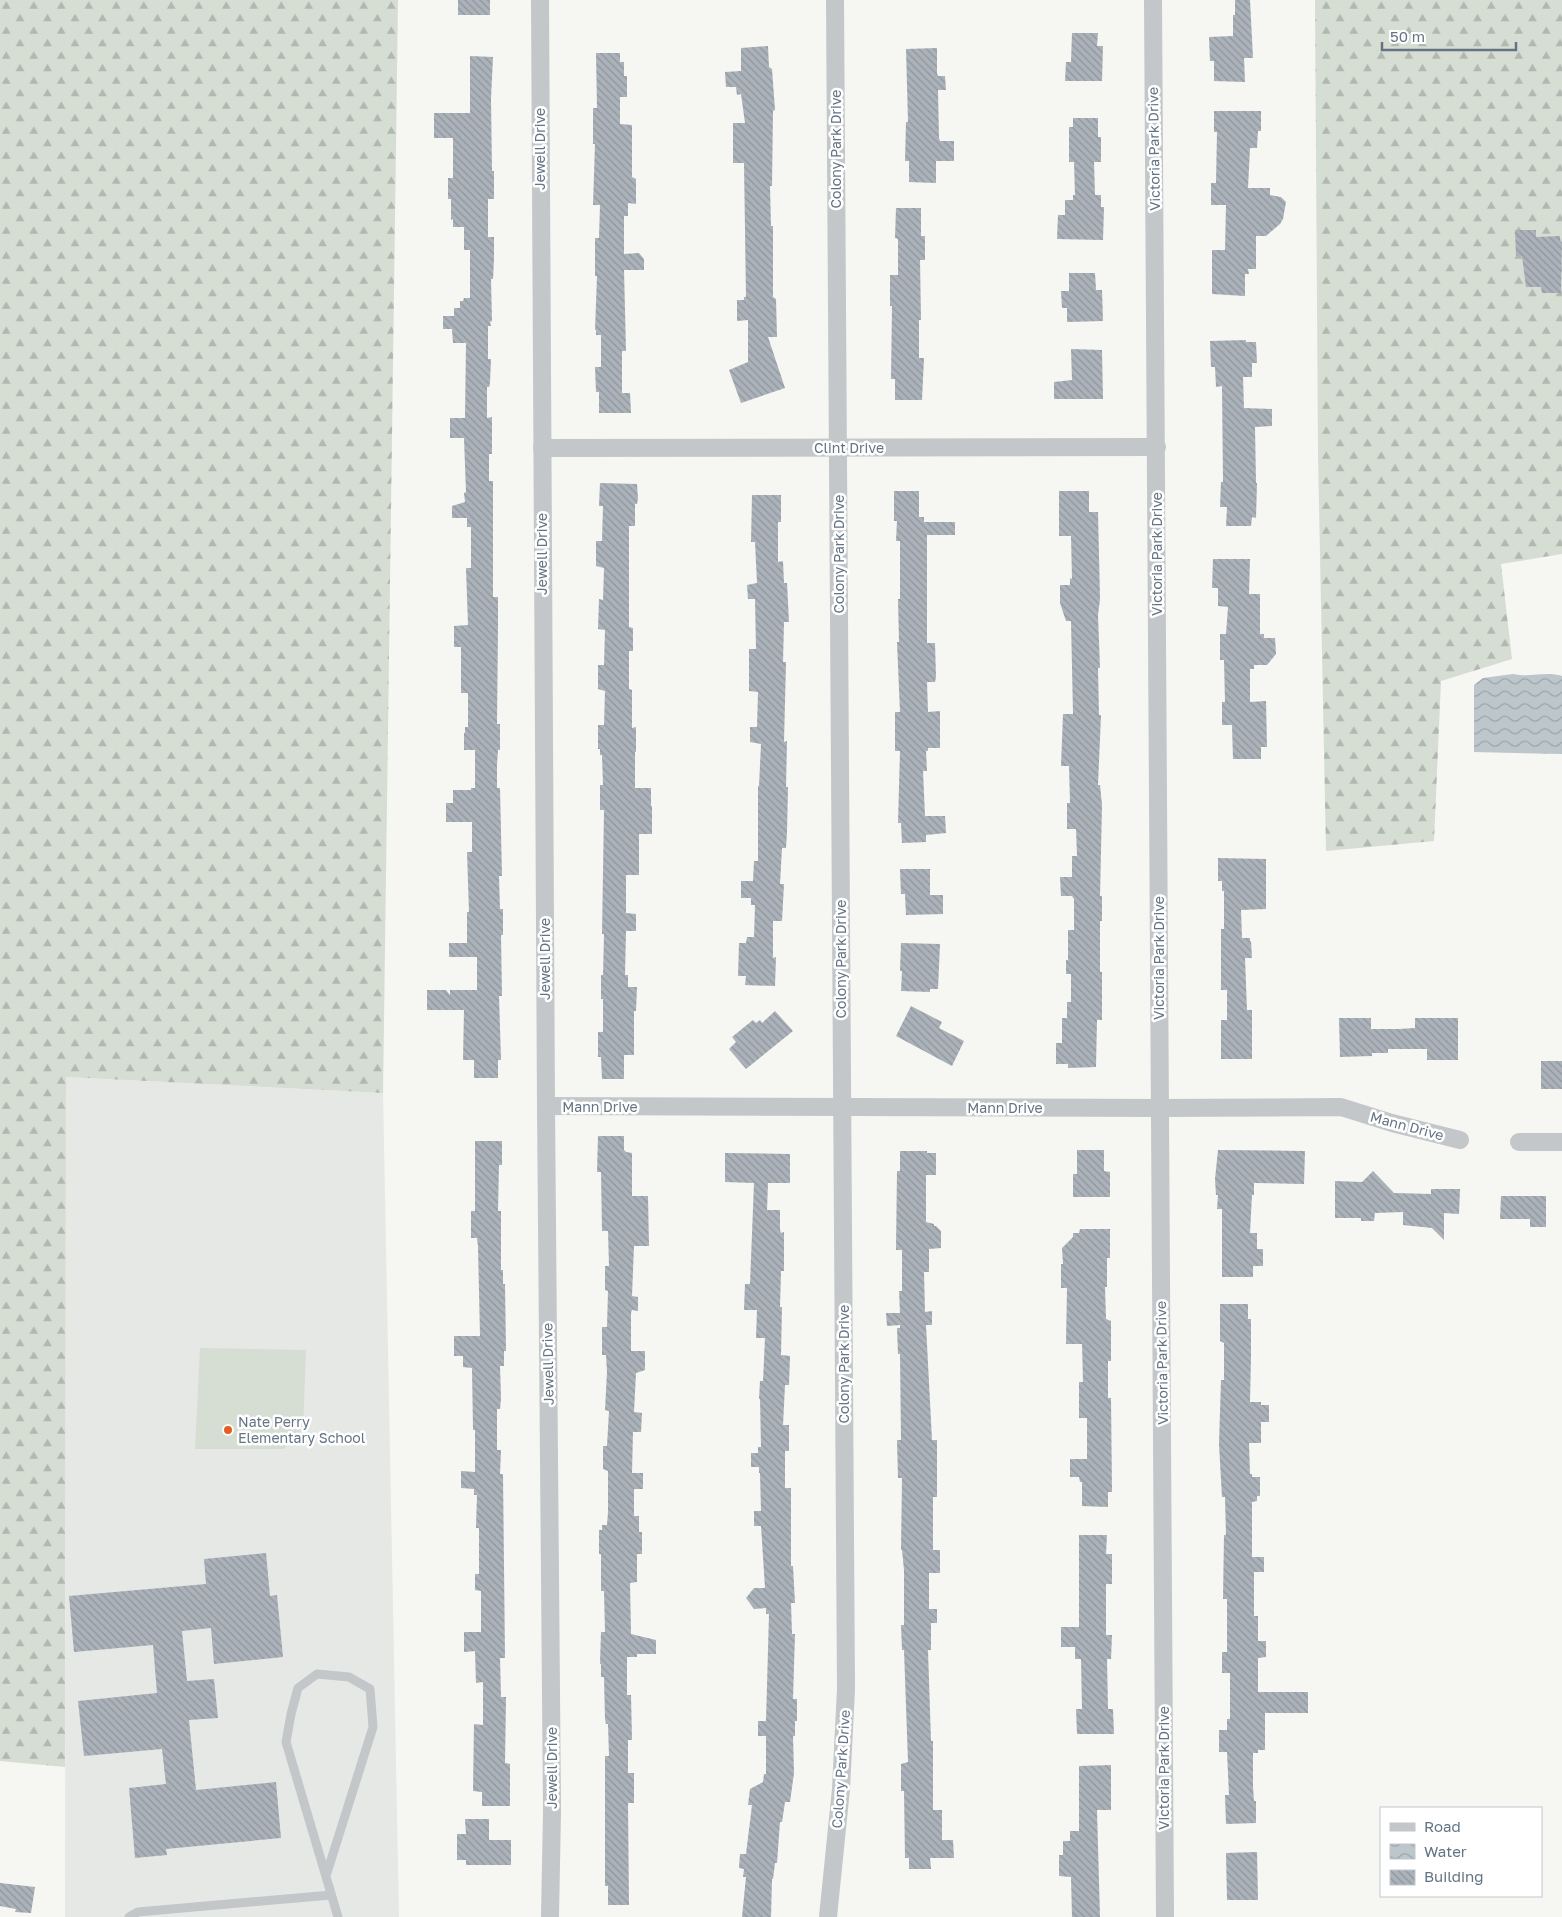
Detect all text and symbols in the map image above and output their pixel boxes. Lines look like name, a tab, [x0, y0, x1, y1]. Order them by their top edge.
scale bar	[1382, 20, 1516, 52]
text: 50 m	[1390, 27, 1425, 45]
street label: Victoria Park Drive	[1144, 87, 1163, 211]
street label: Colony Park Drive	[827, 90, 844, 208]
street label: Jewell Drive	[531, 108, 548, 190]
street label: Clint Drive	[814, 439, 884, 456]
street label: Victoria Park Drive	[1148, 492, 1165, 616]
street label: Colony Park Drive	[830, 495, 847, 613]
street label: Jewell Drive	[533, 513, 550, 595]
street label: Victoria Park Drive	[1150, 896, 1167, 1020]
street label: Colony Park Drive	[832, 900, 849, 1018]
street label: Jewell Drive	[536, 918, 553, 1000]
street label: Mann Drive	[562, 1098, 638, 1115]
street label: Mann Drive	[967, 1099, 1043, 1116]
street label: Mann Drive	[1369, 1108, 1446, 1143]
street label: Victoria Park Drive	[1152, 1301, 1171, 1425]
street label: Colony Park Drive	[835, 1305, 852, 1423]
street label: Jewell Drive	[538, 1323, 557, 1405]
place label: Nate Perry Elementary School	[238, 1413, 365, 1446]
marker: Nate Perry Elementary School	[222, 1424, 234, 1436]
street label: Victoria Park Drive	[1155, 1706, 1172, 1830]
street label: Colony Park Drive	[828, 1709, 853, 1829]
street label: Jewell Drive	[543, 1727, 560, 1809]
legend	[1380, 1807, 1542, 1897]
text: Road	[1424, 1817, 1461, 1835]
text: Water	[1424, 1842, 1467, 1860]
text: Building	[1424, 1867, 1484, 1885]

